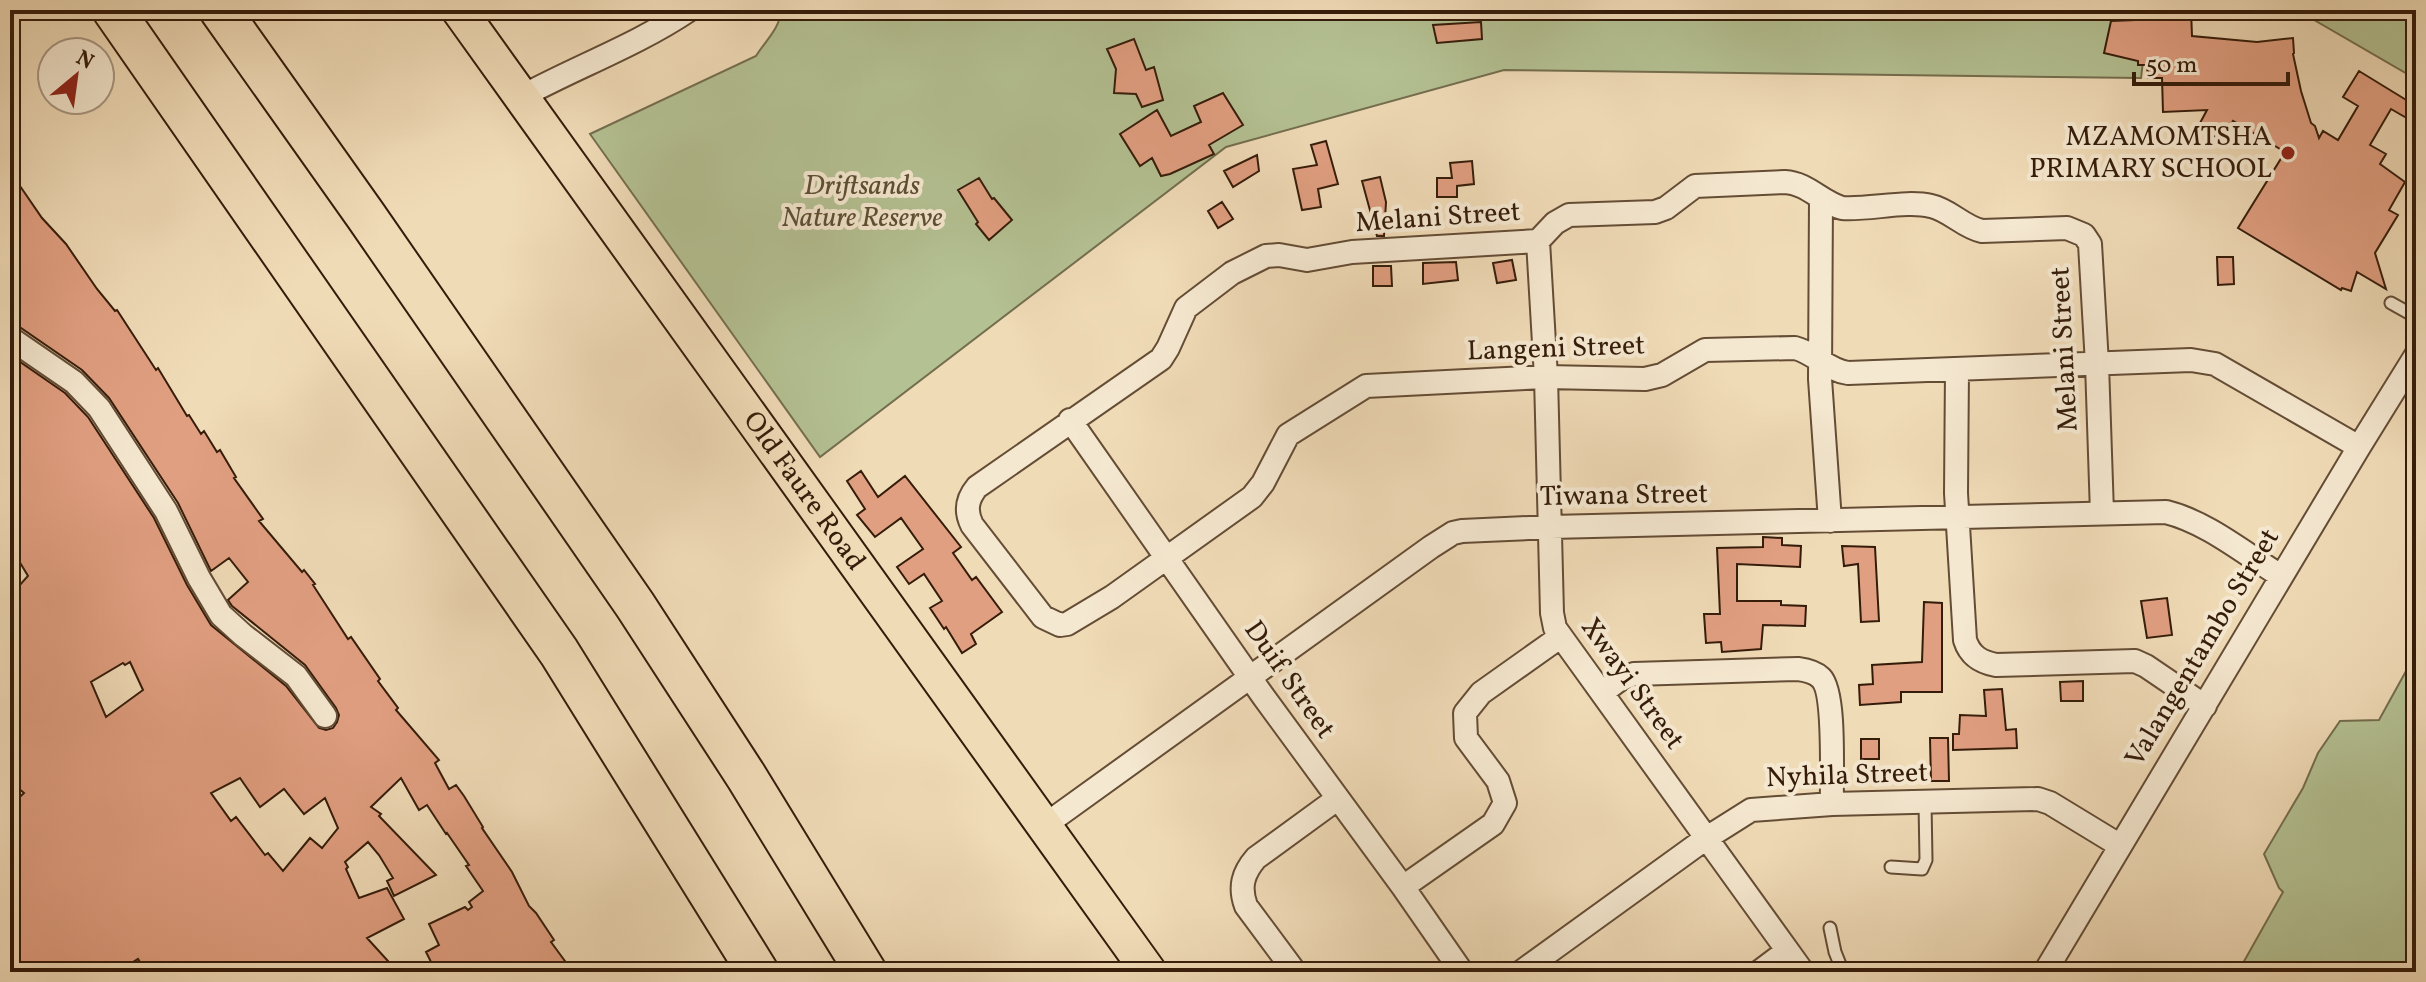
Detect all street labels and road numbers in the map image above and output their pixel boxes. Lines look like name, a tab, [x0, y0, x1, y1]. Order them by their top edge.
street label: Melani Street	[1354, 193, 1522, 243]
street label: Melani Street	[2041, 265, 2089, 433]
street label: Langeni Street	[1466, 326, 1646, 372]
street label: Old Faure Road	[733, 403, 875, 579]
street label: Tiwana Street	[1539, 475, 1709, 517]
street label: Valangentambo Street	[2116, 522, 2290, 774]
street label: Xwayi Street	[1571, 610, 1693, 758]
street label: Duif Street	[1234, 613, 1344, 747]
street label: Nyhila Street	[1765, 754, 1929, 798]

